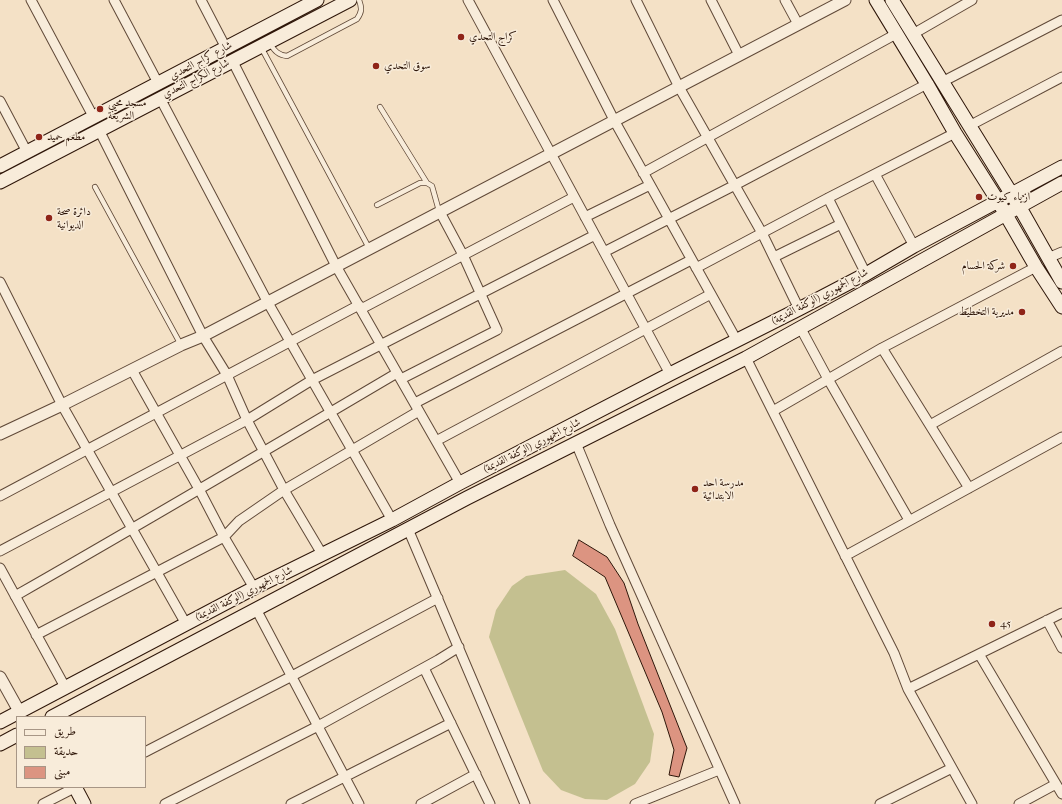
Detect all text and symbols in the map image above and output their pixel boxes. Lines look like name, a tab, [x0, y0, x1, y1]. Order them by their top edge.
place label: كراج التحدي	[469, 30, 517, 44]
marker: كراج التحدي	[456, 32, 466, 42]
street label: شارع كراج التحدي	[167, 39, 235, 83]
street label: شارع الكراج التحدي	[160, 56, 232, 102]
place label: سوق التحدي	[384, 59, 430, 73]
marker: سوق التحدي	[371, 61, 381, 71]
place label: مسجد محيي الشريعة	[108, 96, 147, 122]
marker: مسجد محيي الشريعة	[95, 104, 105, 114]
place label: مطعم حميد	[47, 130, 85, 144]
marker: مطعم حميد	[34, 132, 44, 142]
place label: ازياء كيوت	[987, 190, 1030, 204]
marker: ازياء كيوت	[974, 192, 984, 202]
place label: دائرة صحة الديوانية	[57, 205, 91, 231]
marker: دائرة صحة الديوانية	[44, 213, 54, 223]
place label: شركة الحسام	[962, 259, 1005, 273]
marker: شركة الحسام	[1008, 261, 1018, 271]
street label: شارع الجمهوري (الوكفة القديمة)	[769, 266, 871, 328]
place label: مديرية التخطيط	[959, 305, 1014, 319]
marker: مديرية التخطيط	[1017, 307, 1027, 317]
street label: شارع الجمهوري (الوكفة القديمة)	[481, 416, 583, 476]
place label: مدرسة احد الابتدائية	[703, 476, 744, 502]
marker: مدرسة احد الابتدائية	[690, 484, 700, 494]
street label: شارع الجمهوري (الوكفة القديمة)	[193, 564, 295, 624]
place label: 45	[1000, 617, 1011, 631]
marker: 45	[987, 619, 997, 629]
legend	[16, 716, 146, 788]
text: طريق	[54, 724, 76, 738]
text: حديقة	[54, 744, 78, 758]
text: مبنى	[54, 764, 70, 778]

